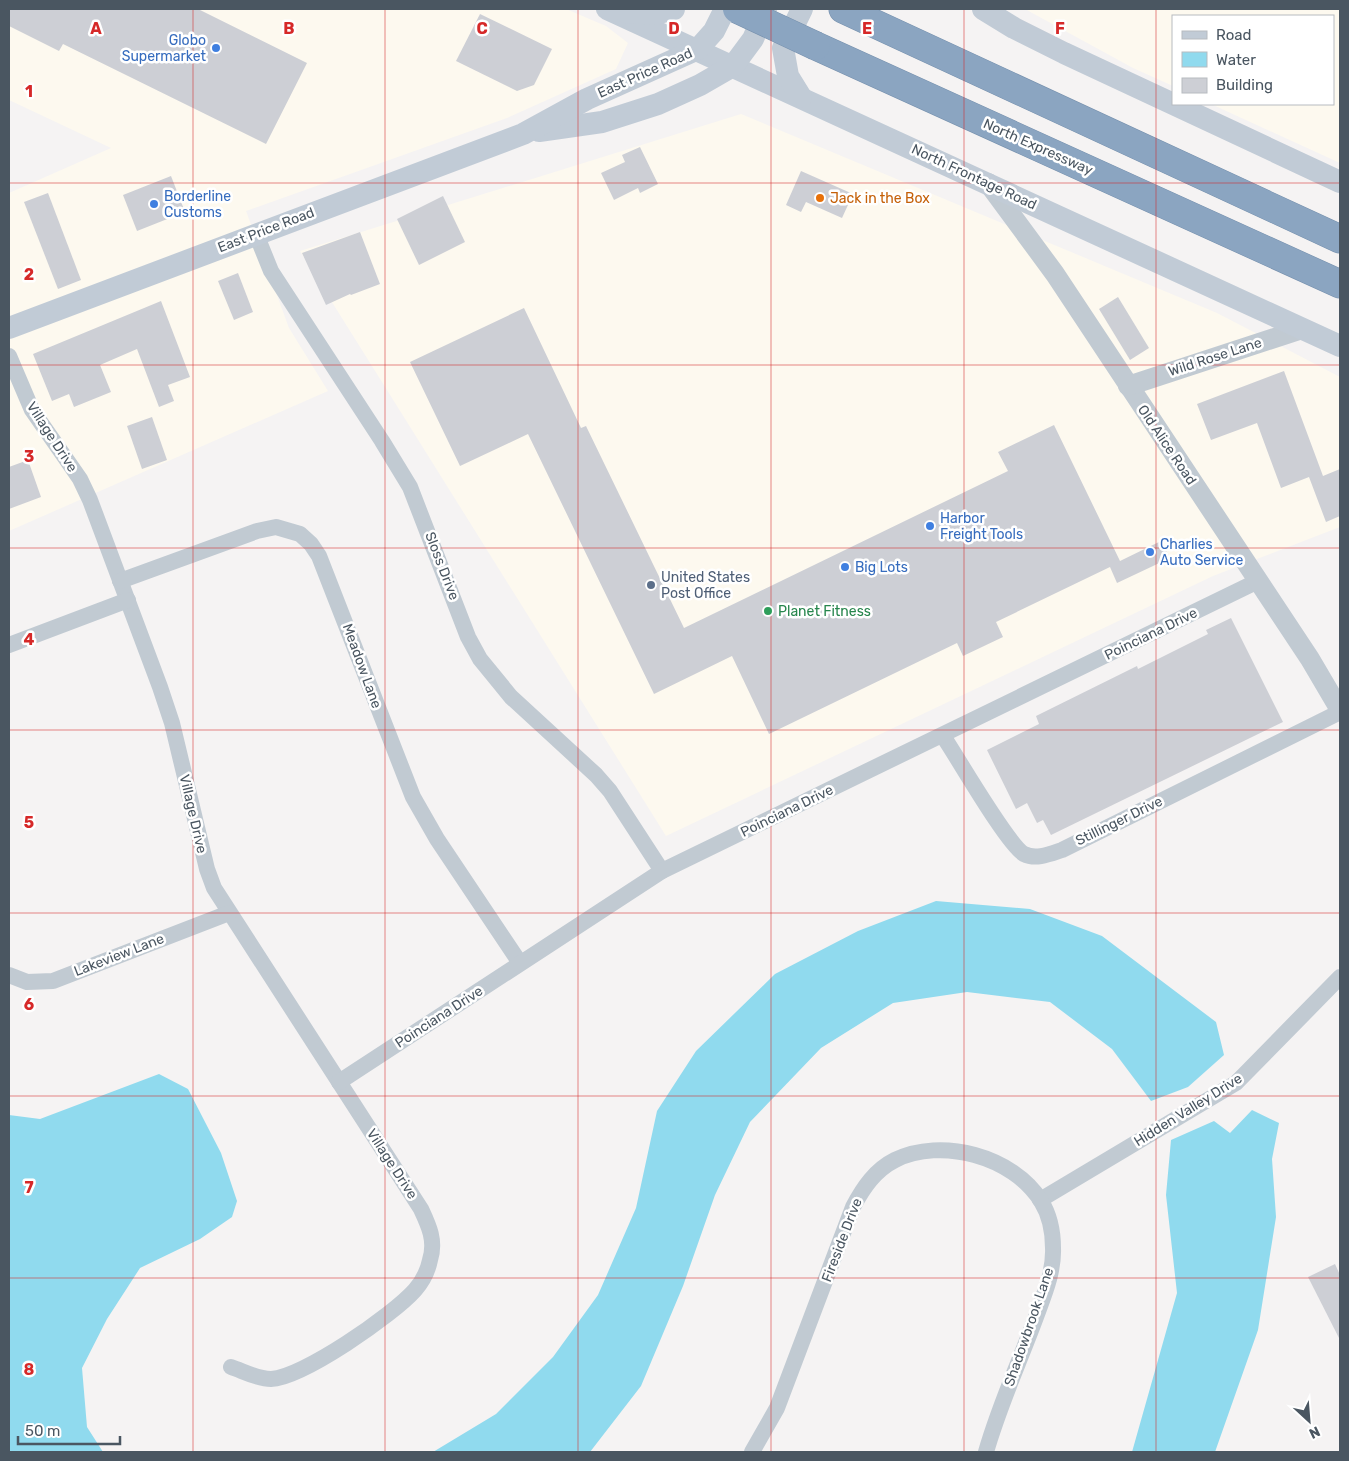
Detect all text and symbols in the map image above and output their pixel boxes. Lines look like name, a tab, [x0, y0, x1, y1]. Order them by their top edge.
legend	[1172, 15, 1334, 105]
text: A	[90, 19, 102, 38]
text: B	[283, 19, 295, 38]
text: C	[476, 19, 488, 38]
text: D	[668, 19, 680, 38]
text: E	[862, 19, 872, 38]
text: F	[1055, 19, 1065, 38]
text: Road	[1216, 26, 1252, 44]
place label: Globo Supermarket	[122, 32, 207, 65]
marker: Globo Supermarket	[210, 42, 222, 54]
street label: East Price Road	[595, 44, 695, 102]
text: Water	[1216, 51, 1256, 69]
text: Building	[1216, 76, 1273, 94]
text: 1	[25, 82, 33, 101]
street label: North Expressway	[980, 115, 1096, 179]
street label: North Frontage Road	[909, 141, 1039, 213]
place label: Borderline Customs	[164, 188, 231, 221]
place label: Jack in the Box	[830, 190, 930, 207]
marker: Jack in the Box	[814, 192, 826, 204]
marker: Borderline Customs	[148, 198, 160, 210]
street label: East Price Road	[215, 204, 317, 256]
text: 2	[24, 265, 34, 284]
street label: Wild Rose Lane	[1166, 334, 1264, 380]
street label: Village Drive	[23, 399, 81, 475]
street label: Old Alice Road	[1134, 402, 1200, 488]
text: 3	[24, 447, 34, 466]
place label: Harbor Freight Tools	[940, 510, 1023, 543]
marker: Harbor Freight Tools	[924, 520, 936, 532]
street label: Sloss Drive	[421, 530, 463, 603]
place label: Charlies Auto Service	[1160, 536, 1243, 569]
marker: Charlies Auto Service	[1144, 546, 1156, 558]
place label: Big Lots	[855, 559, 908, 576]
marker: Big Lots	[839, 561, 851, 573]
place label: United States Post Office	[661, 569, 750, 602]
marker: United States Post Office	[645, 579, 657, 591]
place label: Planet Fitness	[778, 603, 871, 620]
street label: Poinciana Drive	[1102, 604, 1200, 664]
marker: Planet Fitness	[762, 605, 774, 617]
street label: Meadow Lane	[339, 621, 385, 711]
text: 4	[24, 630, 35, 649]
street label: Village Drive	[176, 773, 210, 855]
street label: Poinciana Drive	[738, 781, 836, 841]
street label: Stillinger Drive	[1073, 793, 1165, 849]
text: 5	[24, 813, 34, 832]
street label: Lakeview Lane	[72, 930, 167, 980]
street label: Poinciana Drive	[392, 982, 486, 1052]
text: 6	[24, 995, 34, 1014]
street label: Hidden Valley Drive	[1131, 1070, 1245, 1150]
street label: Village Drive	[363, 1126, 421, 1202]
text: 7	[24, 1178, 34, 1197]
street label: Fireside Drive	[818, 1196, 866, 1284]
street label: Shadowbrook Lane	[1001, 1265, 1057, 1389]
text: 8	[24, 1360, 35, 1379]
north arrow	[1284, 1396, 1334, 1446]
scale bar	[18, 1414, 120, 1446]
text: 50 m	[25, 1422, 60, 1440]
text: N	[1306, 1422, 1323, 1442]

